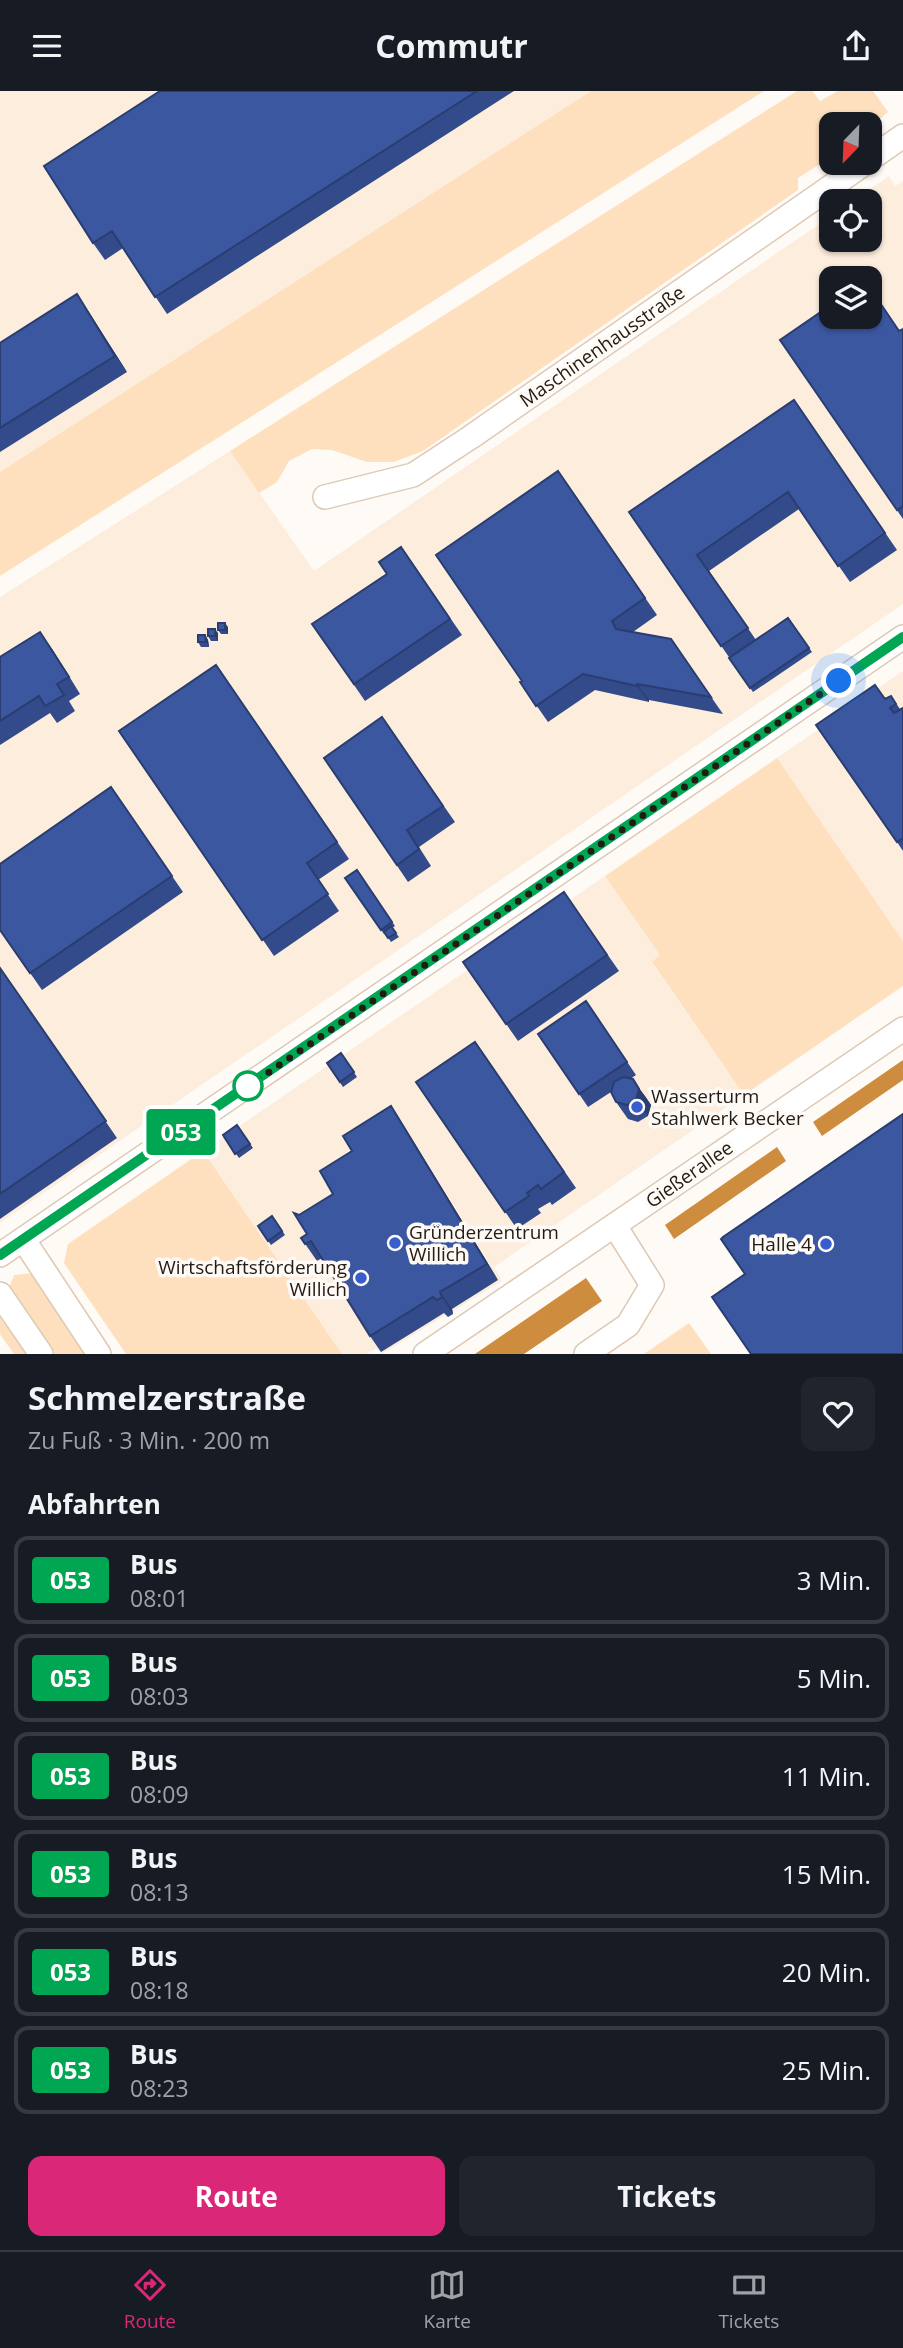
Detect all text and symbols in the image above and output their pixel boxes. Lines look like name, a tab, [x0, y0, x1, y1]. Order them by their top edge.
text: Commutr	[375, 24, 528, 67]
icon: menu	[28, 27, 66, 65]
icon: share	[837, 27, 875, 65]
north arrow	[819, 112, 882, 175]
map controls	[819, 112, 882, 329]
button: locate	[819, 189, 882, 252]
button: layers	[819, 266, 882, 329]
street label: Maschinenhausstraße	[514, 279, 690, 413]
your location	[821, 663, 856, 698]
unlabelled marker	[233, 1071, 263, 1101]
place label: Wasserturm Stahlwerk Becker	[651, 1083, 804, 1131]
marker: Wasserturm Stahlwerk Becker	[629, 1099, 645, 1115]
line badge: 053	[141, 1109, 221, 1155]
text: 053	[160, 1115, 202, 1148]
street label: Gießerallee	[640, 1134, 738, 1214]
place label: Gründerzentrum Willich	[409, 1219, 559, 1267]
place label: Halle 4	[751, 1231, 812, 1257]
marker: Gründerzentrum Willich	[387, 1235, 403, 1251]
marker: Halle 4	[818, 1236, 834, 1252]
place label: Wirtschaftsförderung Willich	[158, 1254, 347, 1302]
marker: Wirtschaftsförderung Willich	[353, 1270, 369, 1286]
text: Schmelzerstraße	[28, 1375, 306, 1420]
button: heart	[801, 1377, 875, 1451]
text: Zu Fuß · 3 Min. · 200 m	[28, 1424, 270, 1456]
text: Abfahrten	[28, 1486, 161, 1522]
text: Bus	[130, 1546, 177, 1582]
text: 3 Min.	[797, 1562, 871, 1598]
text: 053	[50, 1563, 91, 1596]
text: 08:01	[130, 1582, 189, 1614]
text: Bus	[130, 1644, 177, 1680]
text: 5 Min.	[797, 1660, 871, 1696]
text: 053	[50, 1661, 91, 1694]
text: 08:03	[130, 1680, 189, 1712]
text: Bus	[130, 1742, 177, 1778]
text: 11 Min.	[782, 1758, 871, 1794]
text: 053	[50, 1759, 91, 1792]
text: 08:09	[130, 1778, 189, 1810]
text: Bus	[130, 1840, 177, 1876]
text: 15 Min.	[782, 1856, 871, 1892]
text: 053	[50, 1857, 91, 1890]
text: 08:13	[130, 1876, 189, 1908]
text: Bus	[130, 1938, 177, 1974]
text: 20 Min.	[782, 1954, 871, 1990]
text: 053	[50, 1955, 91, 1988]
text: 08:18	[130, 1974, 189, 2006]
text: Bus	[130, 2036, 177, 2072]
text: 25 Min.	[782, 2052, 871, 2088]
text: 053	[50, 2053, 91, 2086]
text: 08:23	[130, 2072, 189, 2104]
button: Route	[28, 2156, 445, 2236]
button: Tickets	[459, 2156, 875, 2236]
tab: Route	[124, 2266, 176, 2334]
tab: Karte	[424, 2266, 471, 2334]
tab: Tickets	[718, 2266, 779, 2334]

